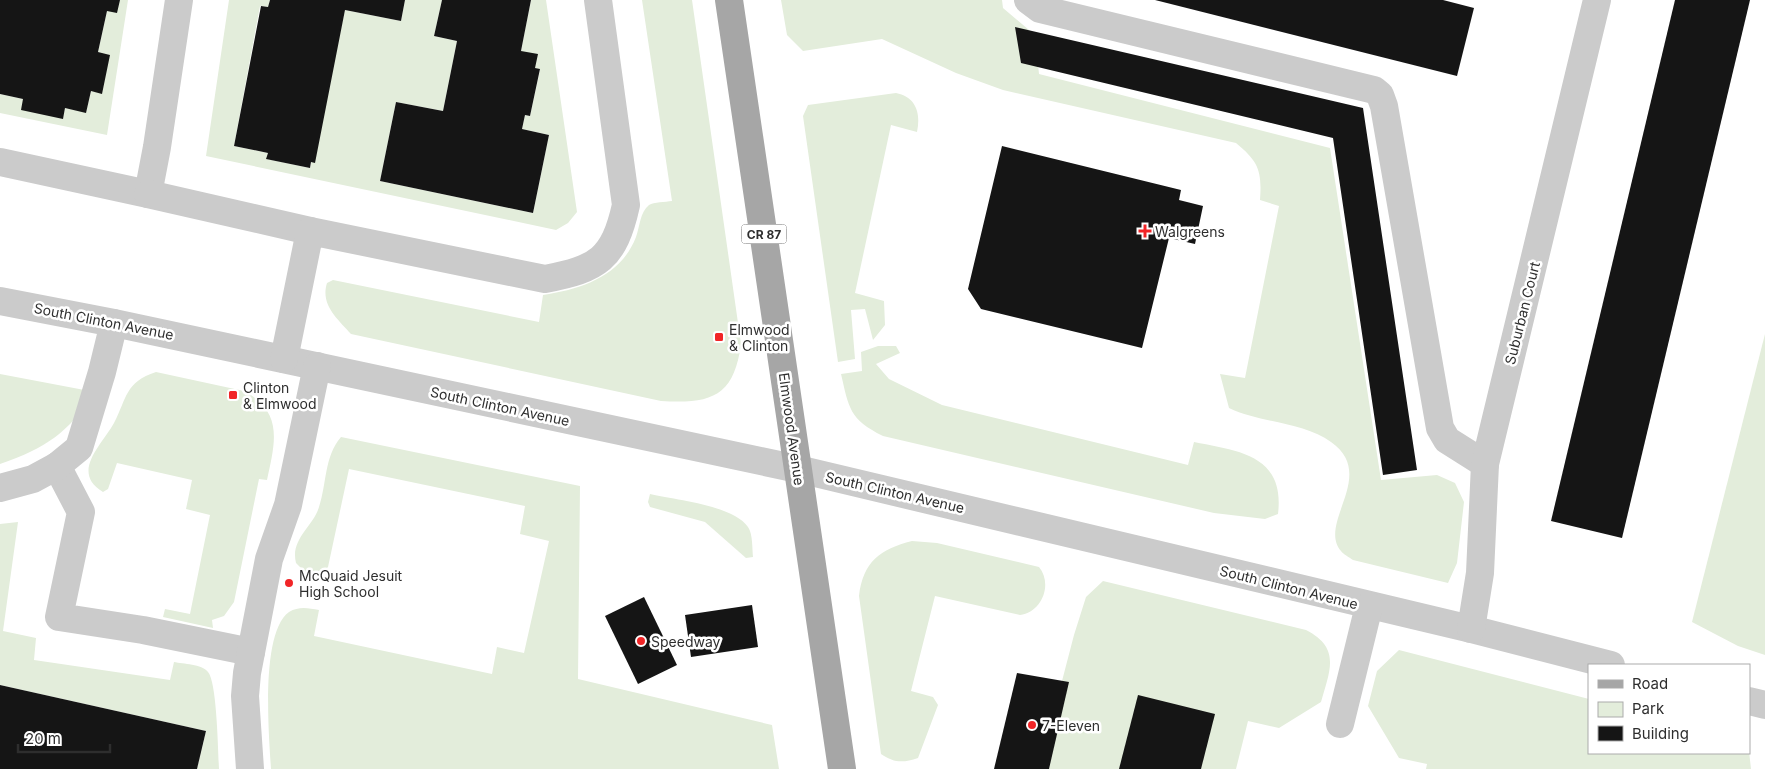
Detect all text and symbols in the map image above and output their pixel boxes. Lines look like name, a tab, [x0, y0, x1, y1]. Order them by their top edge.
place label: Walgreens	[1155, 223, 1225, 240]
road number: CR 87	[742, 224, 786, 243]
marker: Walgreens	[1139, 225, 1151, 237]
street label: Suburban Court	[1501, 259, 1543, 366]
street label: South Clinton Avenue	[33, 299, 175, 343]
place label: Elmwood & Clinton	[729, 321, 790, 354]
marker: Elmwood & Clinton	[713, 331, 725, 343]
street label: Elmwood Avenue	[776, 371, 808, 487]
place label: Clinton & Elmwood	[243, 379, 317, 412]
street label: South Clinton Avenue	[429, 383, 571, 429]
marker: Clinton & Elmwood	[227, 389, 239, 401]
street label: South Clinton Avenue	[824, 468, 966, 516]
street label: South Clinton Avenue	[1218, 562, 1360, 612]
place label: McQuaid Jesuit High School	[299, 567, 403, 600]
marker: McQuaid Jesuit High School	[283, 577, 295, 589]
place label: Speedway	[651, 633, 721, 650]
marker: Speedway	[635, 635, 647, 647]
legend	[1588, 664, 1750, 754]
text: Road	[1632, 674, 1668, 693]
text: Park	[1632, 699, 1665, 718]
place label: 7-Eleven	[1042, 717, 1100, 734]
marker: 7-Eleven	[1026, 719, 1038, 731]
scale bar	[18, 722, 110, 754]
text: Building	[1632, 724, 1689, 743]
text: 20 m	[25, 729, 61, 748]

